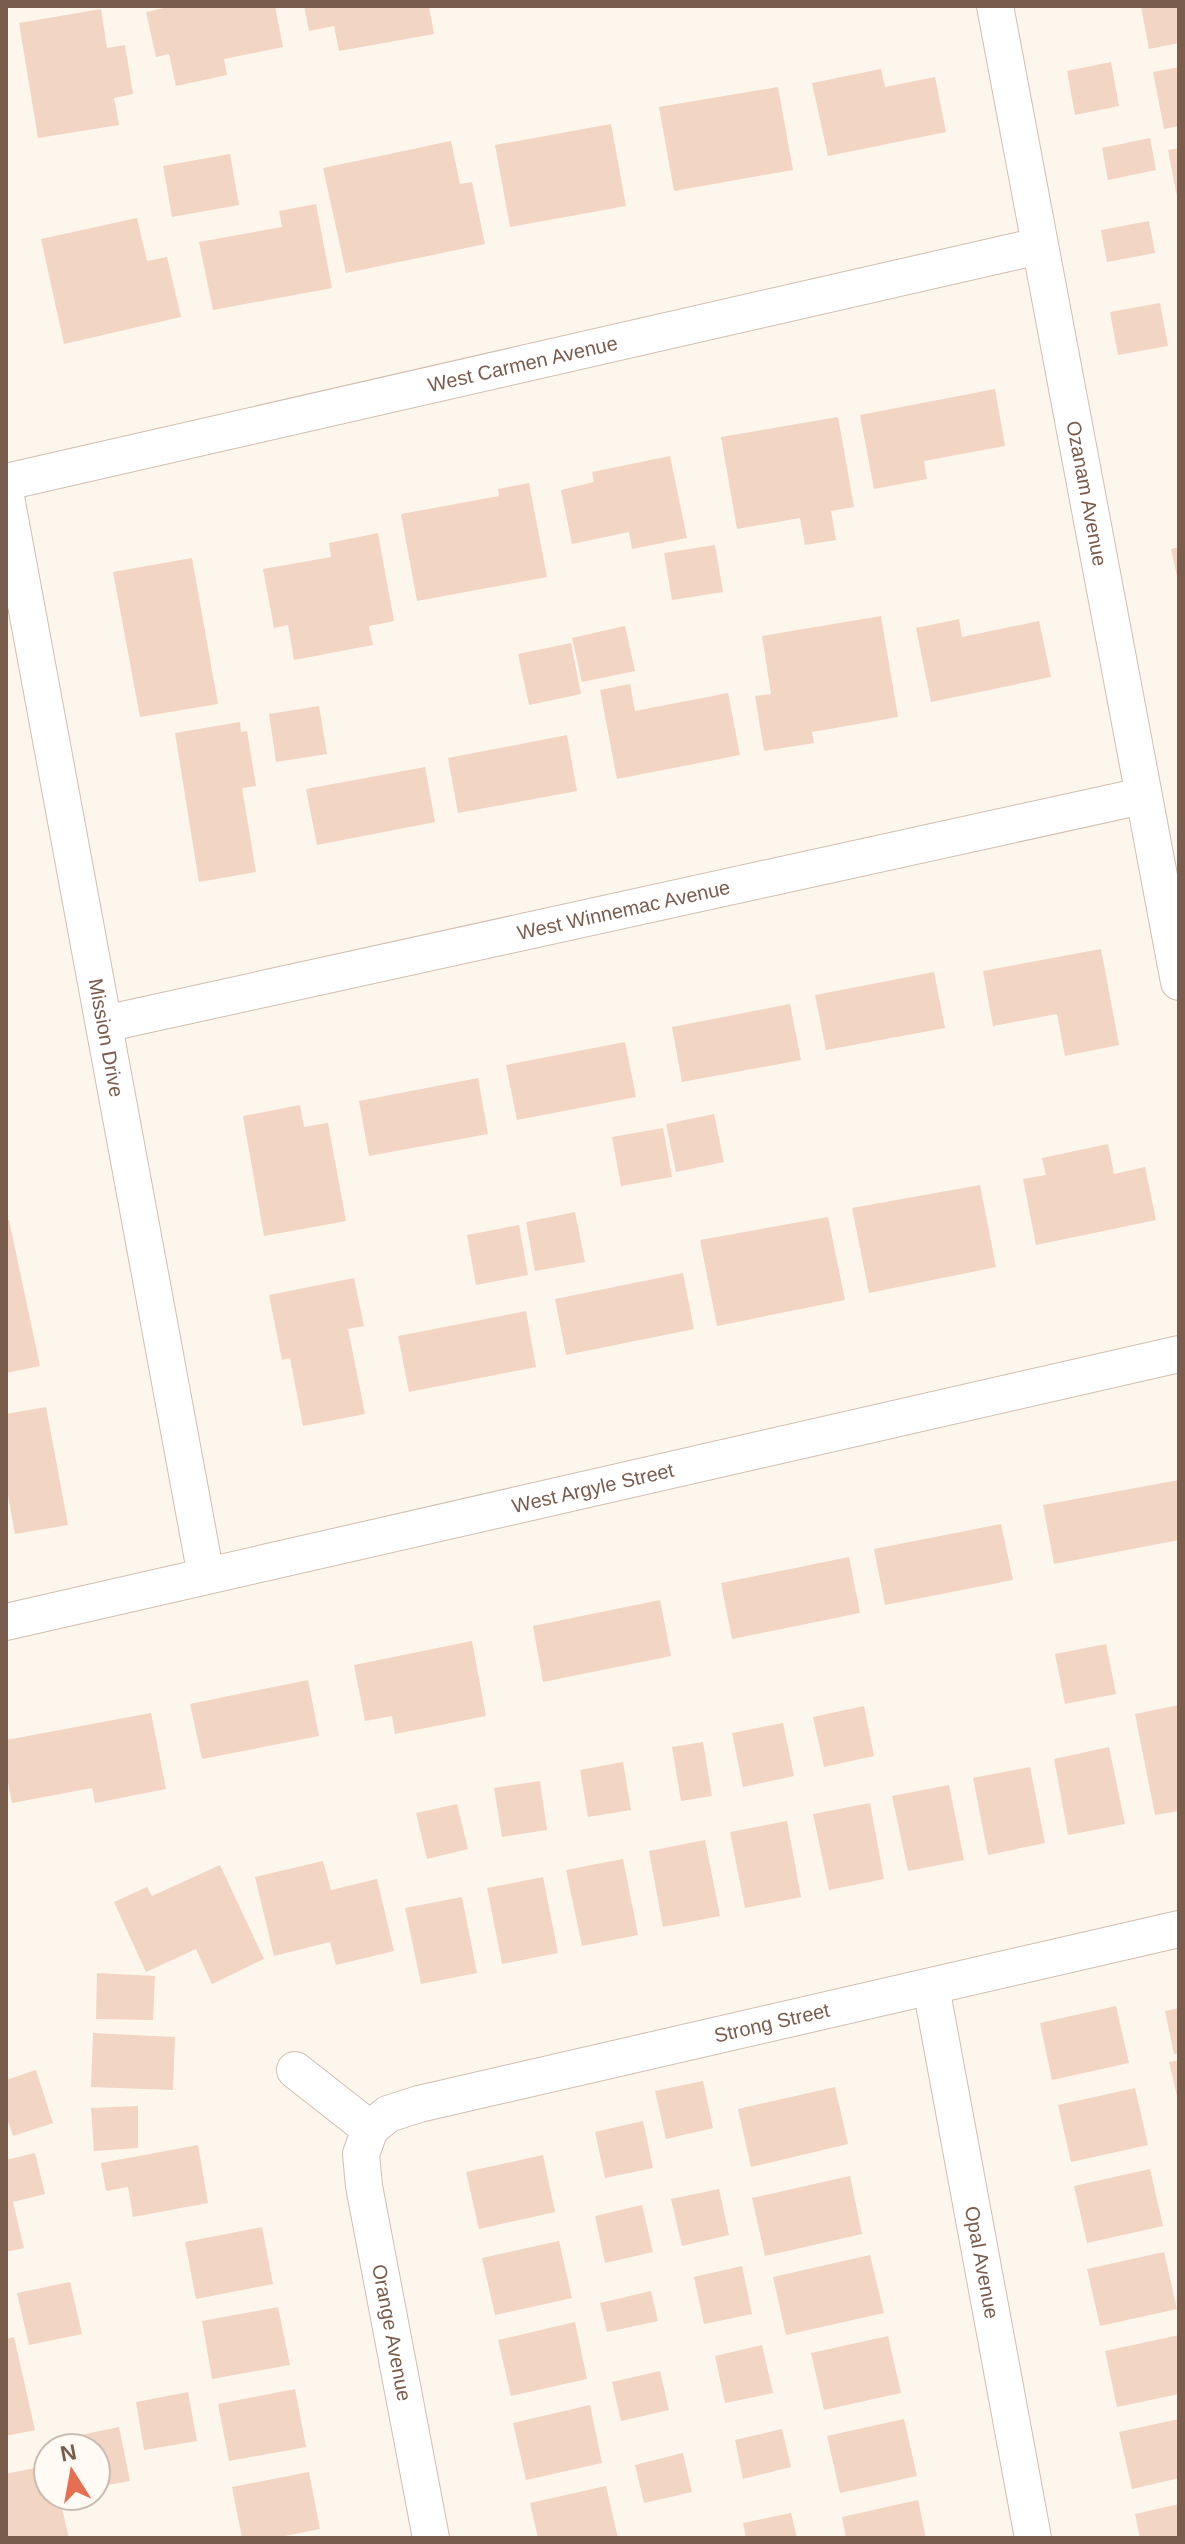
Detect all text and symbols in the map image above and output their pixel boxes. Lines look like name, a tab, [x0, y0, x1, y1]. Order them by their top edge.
street label: West Carmen Avenue	[426, 332, 620, 396]
street label: Ozanam Avenue	[1062, 419, 1111, 568]
street label: West Winnemac Avenue	[515, 876, 732, 944]
street label: Mission Drive	[84, 977, 128, 1099]
street label: West Argyle Street	[510, 1459, 676, 1517]
street label: Strong Street	[712, 1999, 832, 2047]
street label: Opal Avenue	[961, 2204, 1003, 2320]
street label: Orange Avenue	[368, 2262, 416, 2403]
north arrow	[32, 2432, 112, 2512]
text: N	[58, 2439, 78, 2467]

